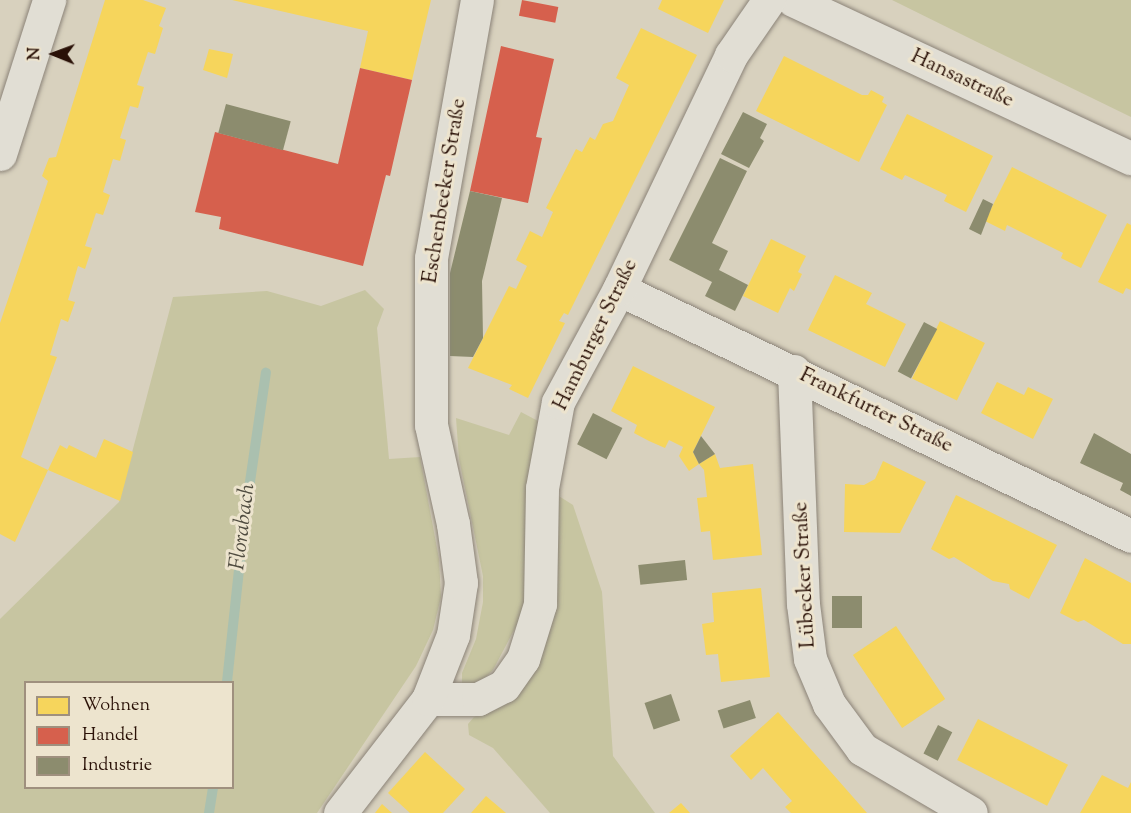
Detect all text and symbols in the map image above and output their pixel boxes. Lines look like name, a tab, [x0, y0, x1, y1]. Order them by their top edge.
north arrow	[24, 24, 84, 84]
street label: Hansastraße	[907, 44, 1017, 114]
text: N	[24, 47, 47, 60]
street label: Eschenbeeker Straße	[418, 97, 472, 285]
street label: Hamburger Straße	[548, 255, 644, 415]
street label: Frankfurter Straße	[795, 363, 957, 459]
water label: Florabach	[226, 482, 262, 572]
street label: Lübecker Straße	[789, 501, 821, 649]
legend	[24, 681, 234, 789]
text: Wohnen	[82, 693, 150, 719]
text: Handel	[82, 723, 138, 749]
text: Industrie	[82, 753, 152, 779]

